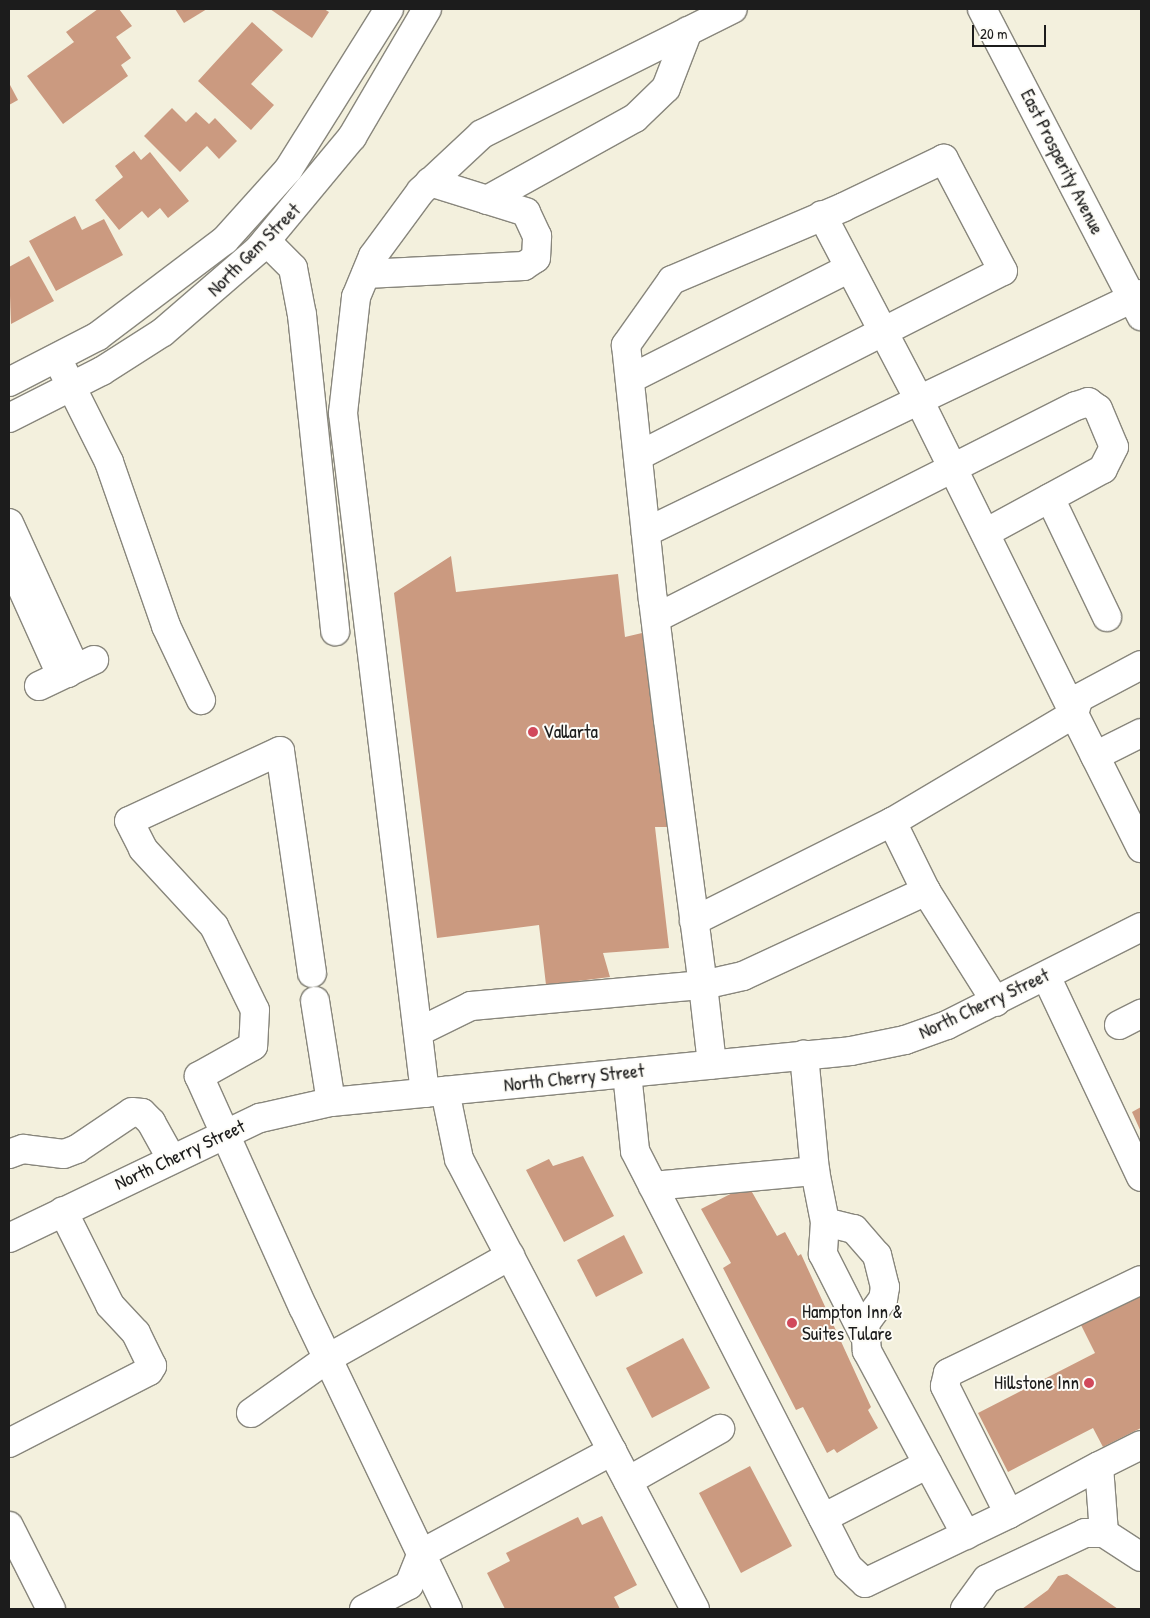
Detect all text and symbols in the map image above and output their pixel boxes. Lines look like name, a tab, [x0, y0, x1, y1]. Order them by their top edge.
scale bar	[975, 15, 1049, 47]
text: 20 m	[980, 23, 1007, 44]
street label: East Prosperity Avenue	[1016, 86, 1108, 238]
street label: North Gem Street	[203, 199, 305, 301]
place label: Vallarta	[543, 721, 598, 743]
marker: Vallarta	[527, 726, 539, 738]
street label: North Cherry Street	[915, 964, 1053, 1044]
street label: North Cherry Street	[503, 1059, 645, 1097]
street label: North Cherry Street	[111, 1115, 249, 1195]
place label: Hampton Inn & Suites Tulare	[802, 1301, 903, 1345]
marker: Hampton Inn & Suites Tulare	[786, 1317, 798, 1329]
place label: Hillstone Inn	[994, 1372, 1079, 1394]
marker: Hillstone Inn	[1083, 1377, 1095, 1389]

